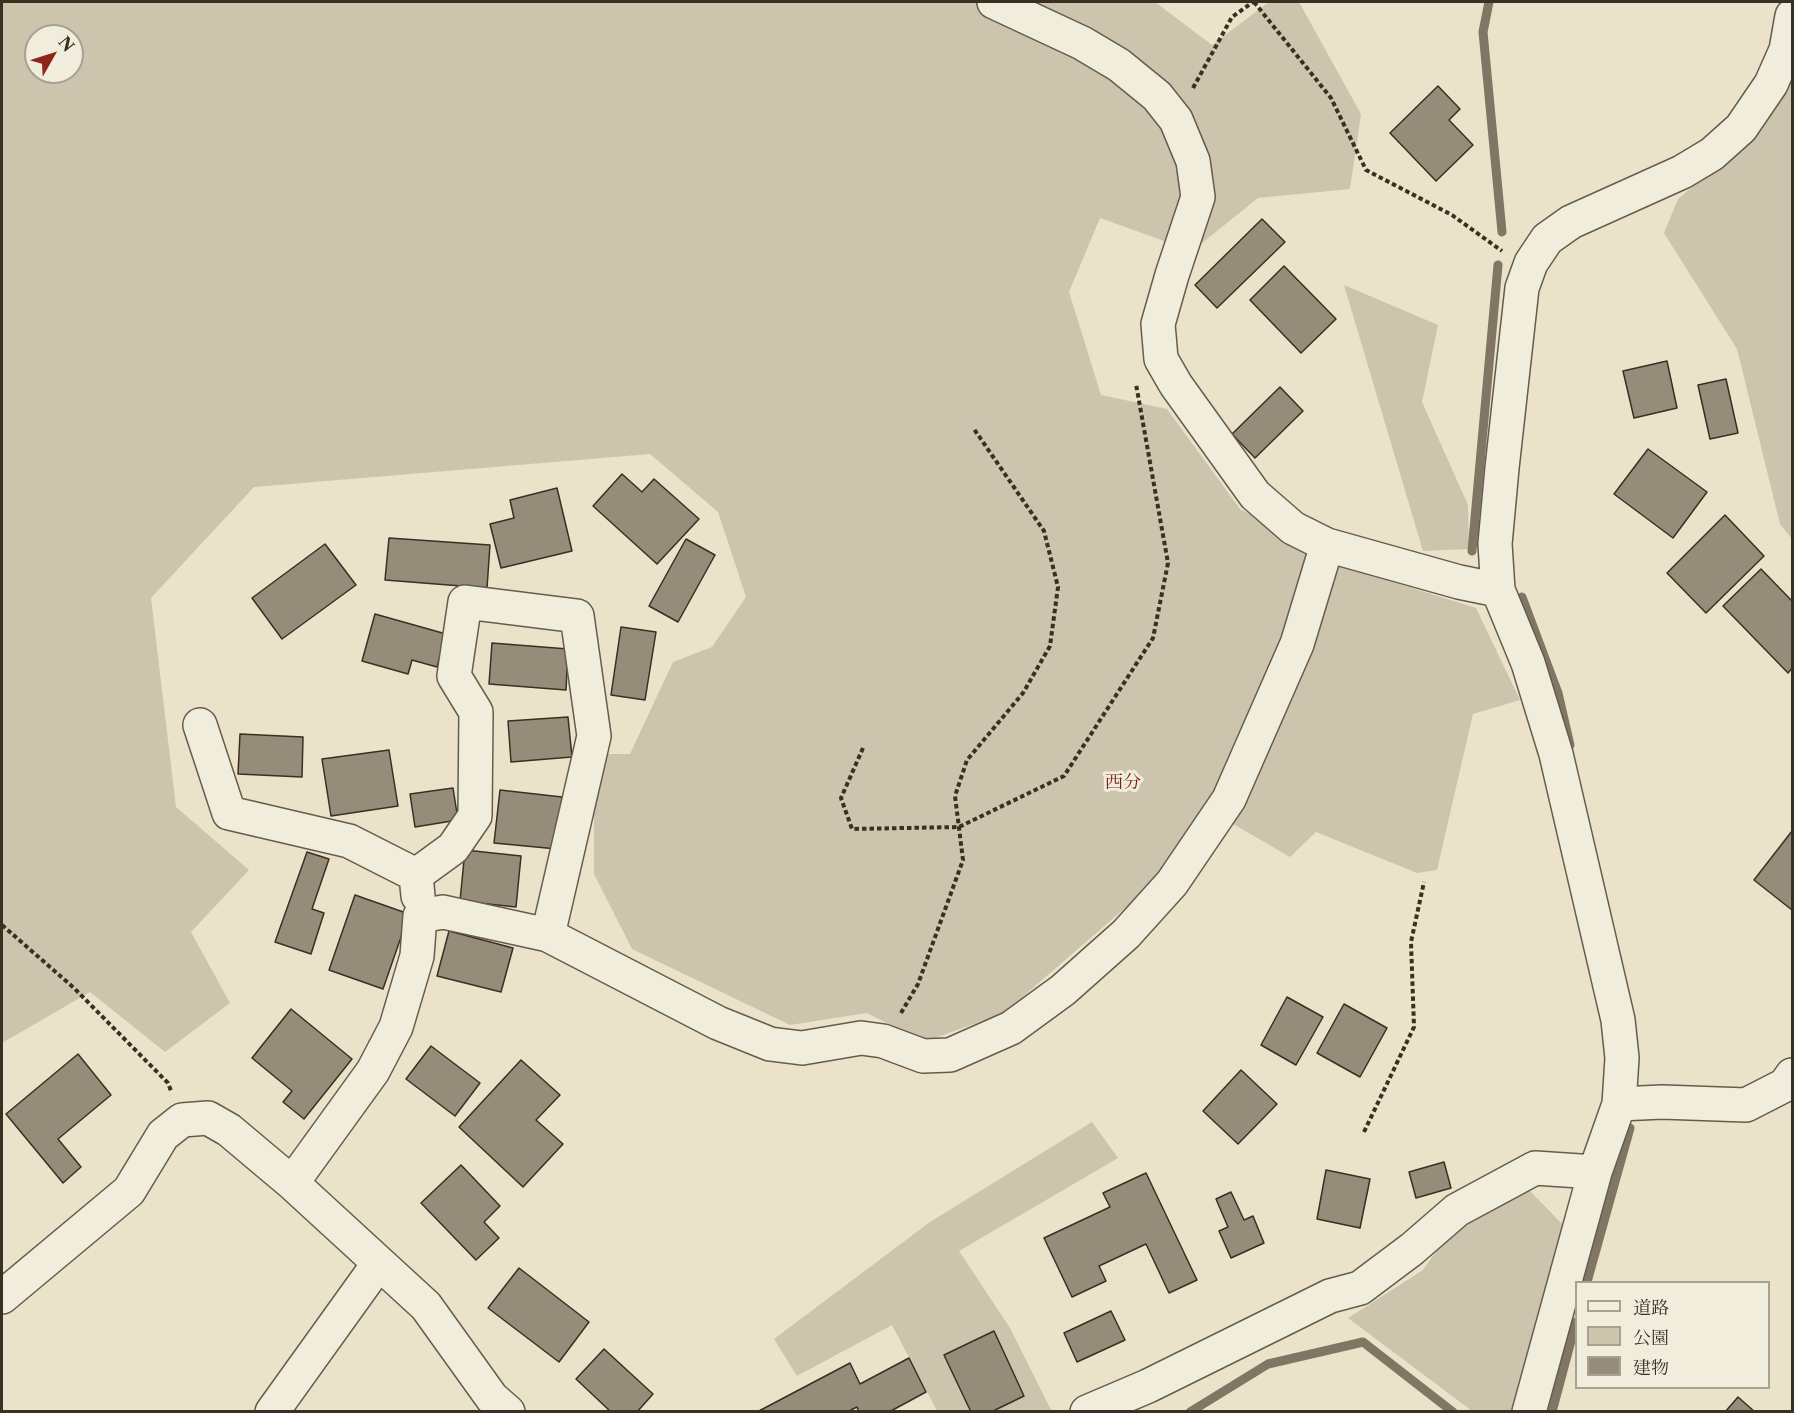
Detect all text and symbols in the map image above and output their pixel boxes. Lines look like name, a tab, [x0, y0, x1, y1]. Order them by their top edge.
north arrow	[24, 24, 84, 84]
text: N	[54, 32, 79, 56]
district label: 西分	[1105, 772, 1141, 794]
legend	[1575, 1281, 1770, 1389]
text: 道路	[1633, 1297, 1669, 1319]
text: 公園	[1633, 1327, 1669, 1349]
text: 建物	[1633, 1357, 1669, 1379]

